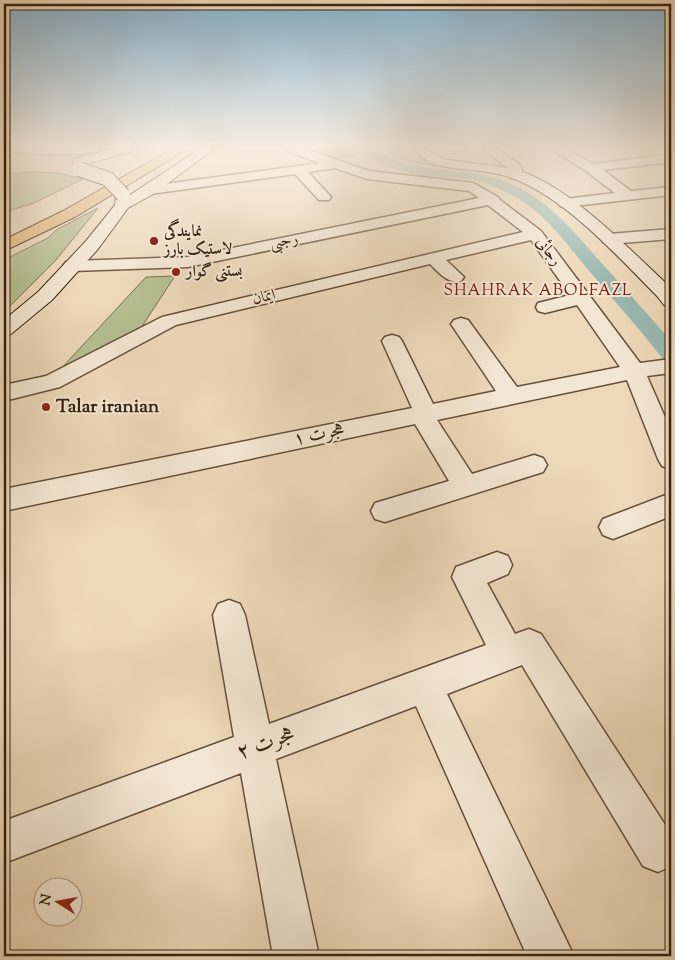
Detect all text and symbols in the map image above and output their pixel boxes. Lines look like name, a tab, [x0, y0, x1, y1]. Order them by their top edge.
place label: نمایندگی لاستیک بارز	[162, 218, 232, 262]
street label: رجبی	[268, 228, 300, 256]
street label: رجائی	[529, 233, 567, 271]
marker: نمایندگی لاستیک بارز	[148, 235, 160, 247]
place label: بستنی گوار	[184, 261, 243, 284]
marker: بستنی گوار	[170, 266, 182, 278]
district label: SHAHRAK ABOLFAZL	[443, 280, 633, 303]
street label: ایمان	[250, 284, 278, 312]
place label: Talar iranian	[56, 394, 160, 421]
marker: Talar iranian	[40, 401, 52, 413]
street label: هجرت ۱	[291, 416, 347, 454]
street label: هجرت ۲	[232, 719, 300, 769]
north arrow	[32, 878, 82, 928]
text: N	[36, 893, 58, 907]

